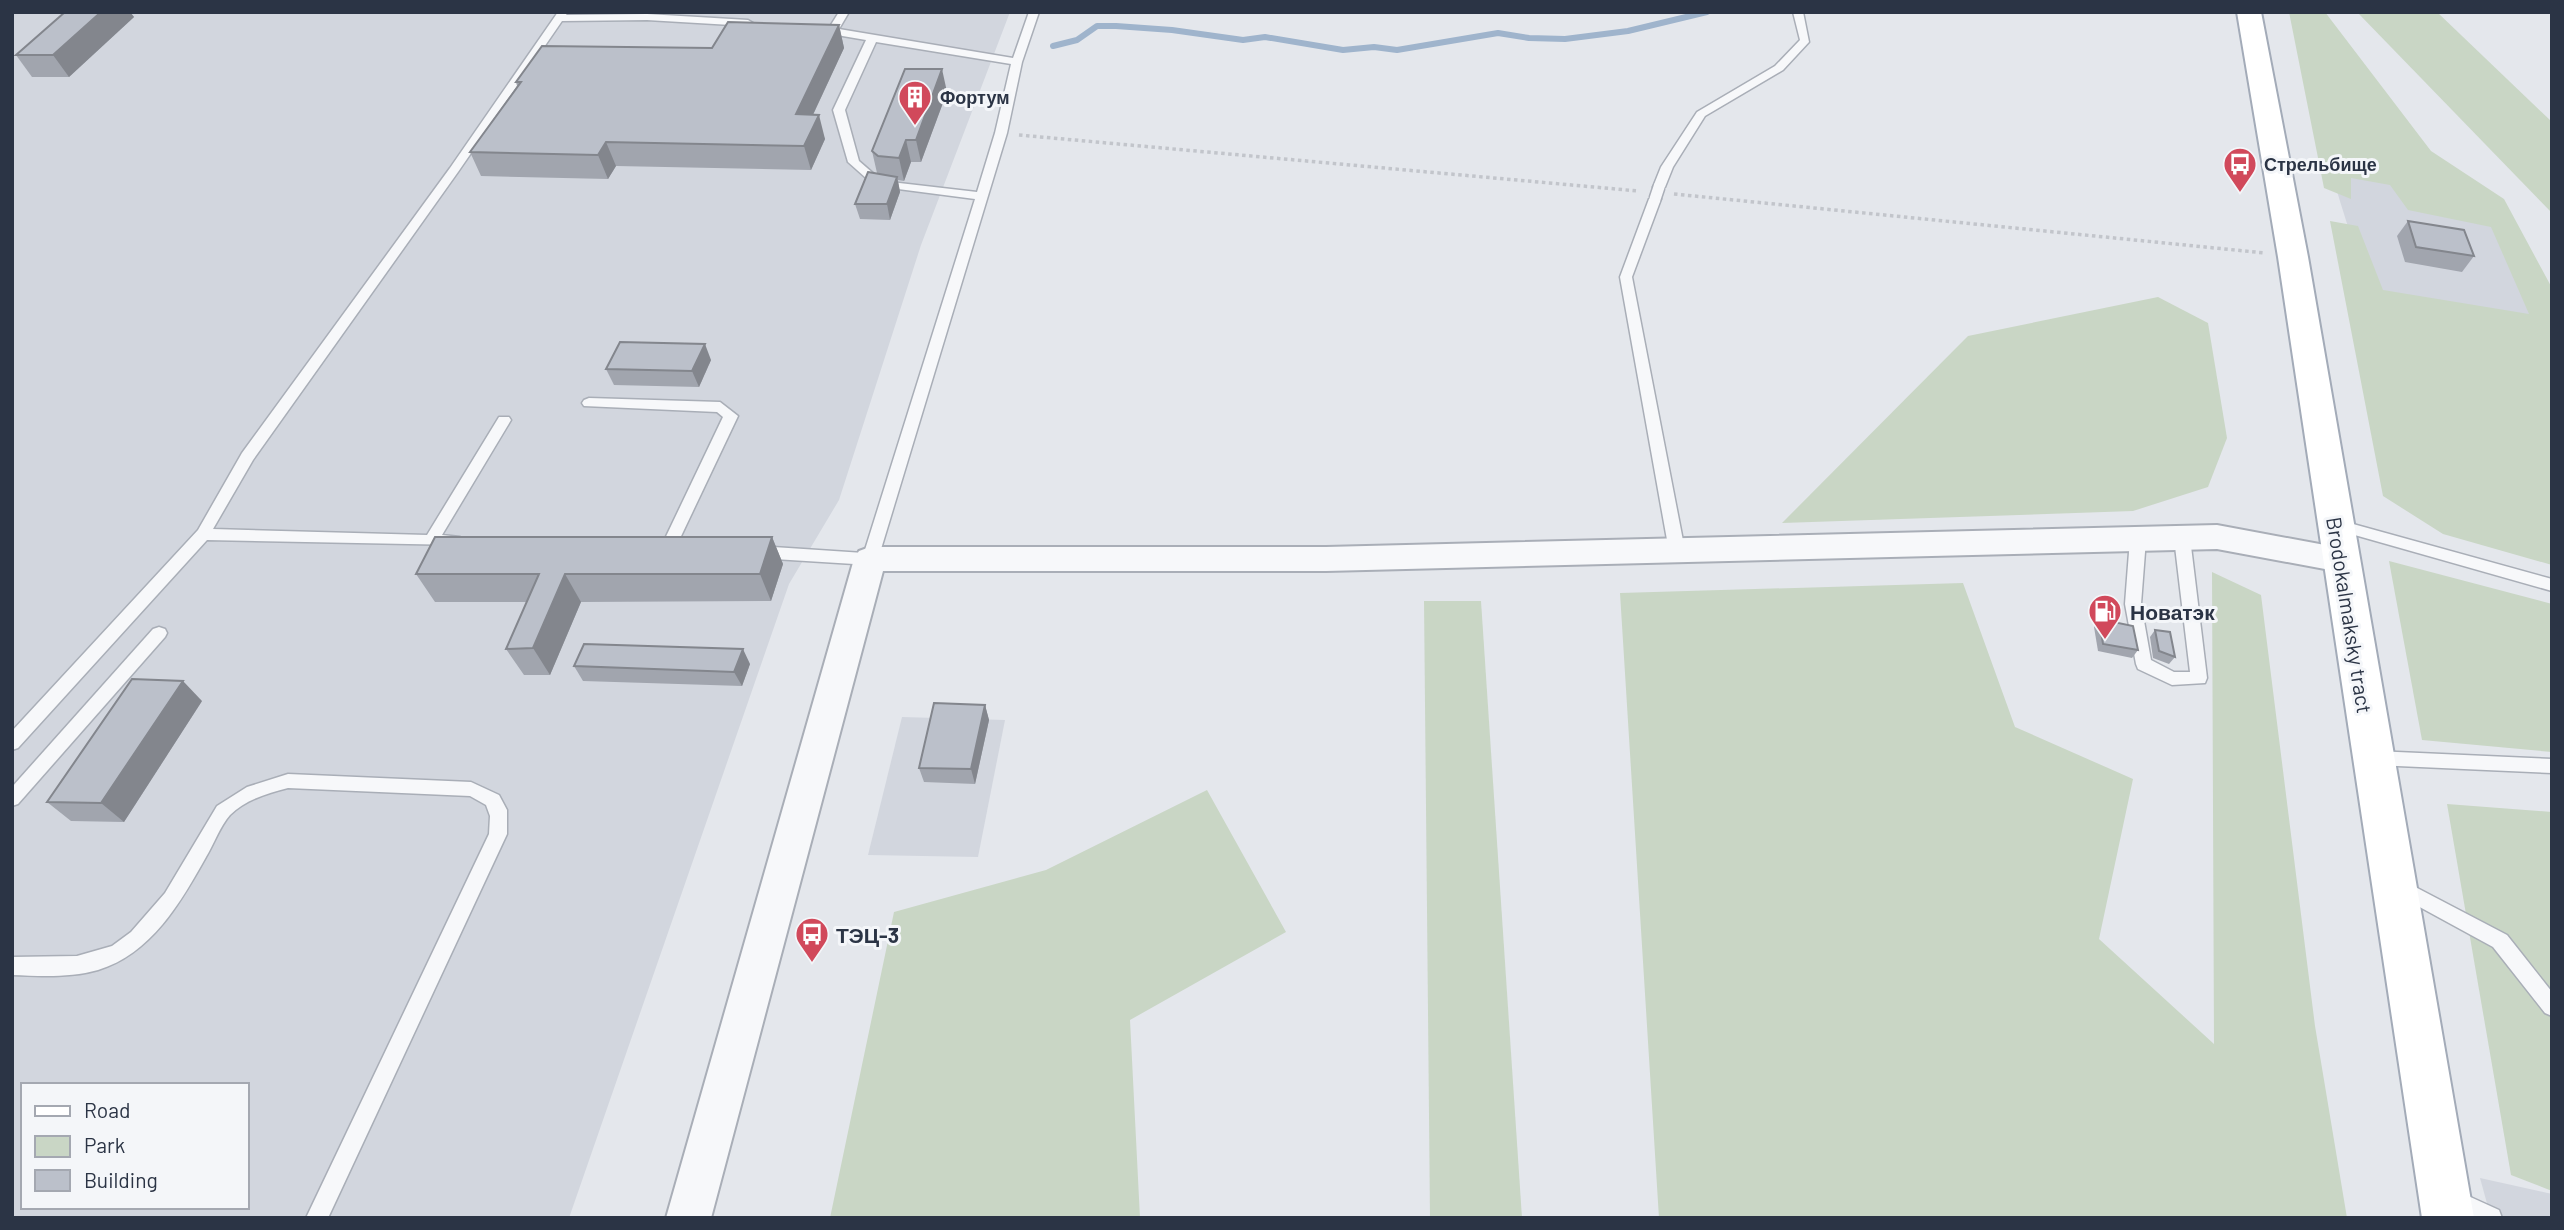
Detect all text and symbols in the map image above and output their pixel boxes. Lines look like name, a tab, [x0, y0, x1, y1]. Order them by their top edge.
building icon: Фортум	[896, 78, 934, 127]
place label: Фортум	[940, 86, 1009, 108]
bus stop icon: Стрельбище	[2221, 145, 2259, 194]
place label: Стрельбище	[2264, 153, 2377, 175]
street label: Brodokalmaksky tract	[2322, 515, 2378, 715]
fuel station icon: Новатэк	[2086, 592, 2124, 641]
place label: Новатэк	[2130, 599, 2215, 624]
bus stop icon: ТЭЦ-3	[793, 915, 831, 964]
place label: ТЭЦ-3	[836, 922, 899, 947]
legend	[21, 1083, 248, 1209]
text: Road	[84, 1097, 130, 1122]
text: Park	[84, 1132, 125, 1157]
text: Building	[84, 1167, 158, 1192]

